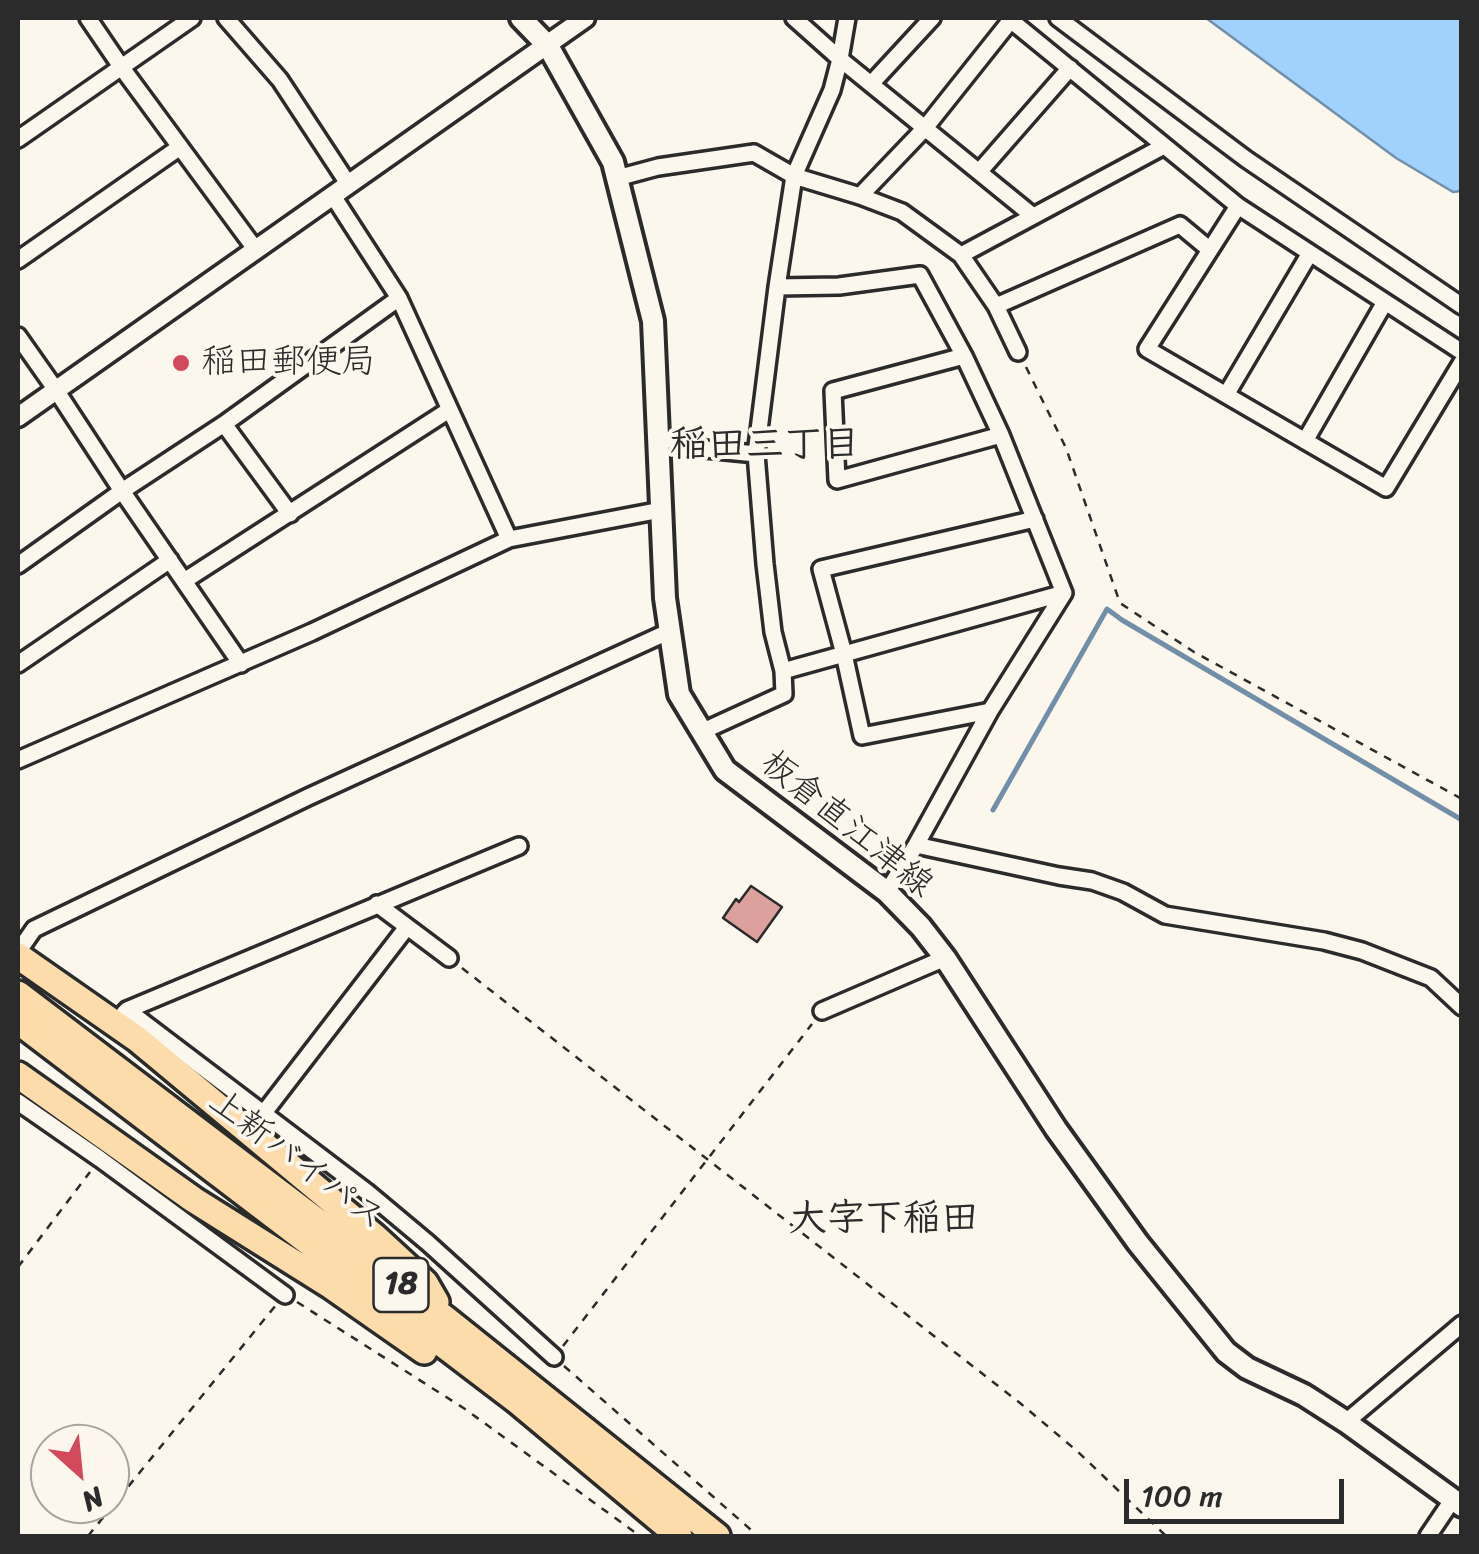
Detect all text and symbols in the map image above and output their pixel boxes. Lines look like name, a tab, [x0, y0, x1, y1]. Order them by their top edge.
place label: 稲田郵便局	[201, 342, 376, 384]
marker: 稲田郵便局	[170, 352, 192, 374]
district label: 稲田三丁目	[670, 423, 860, 469]
street label: 板倉直江津線	[751, 743, 941, 907]
street label: 上新バイパス	[200, 1081, 392, 1241]
district label: 大字下稲田	[789, 1197, 979, 1243]
road number: 18	[374, 1258, 428, 1312]
north arrow	[30, 1424, 130, 1524]
scale bar	[1129, 1459, 1349, 1521]
text: 100 m	[1141, 1469, 1223, 1523]
text: N	[73, 1473, 113, 1526]

